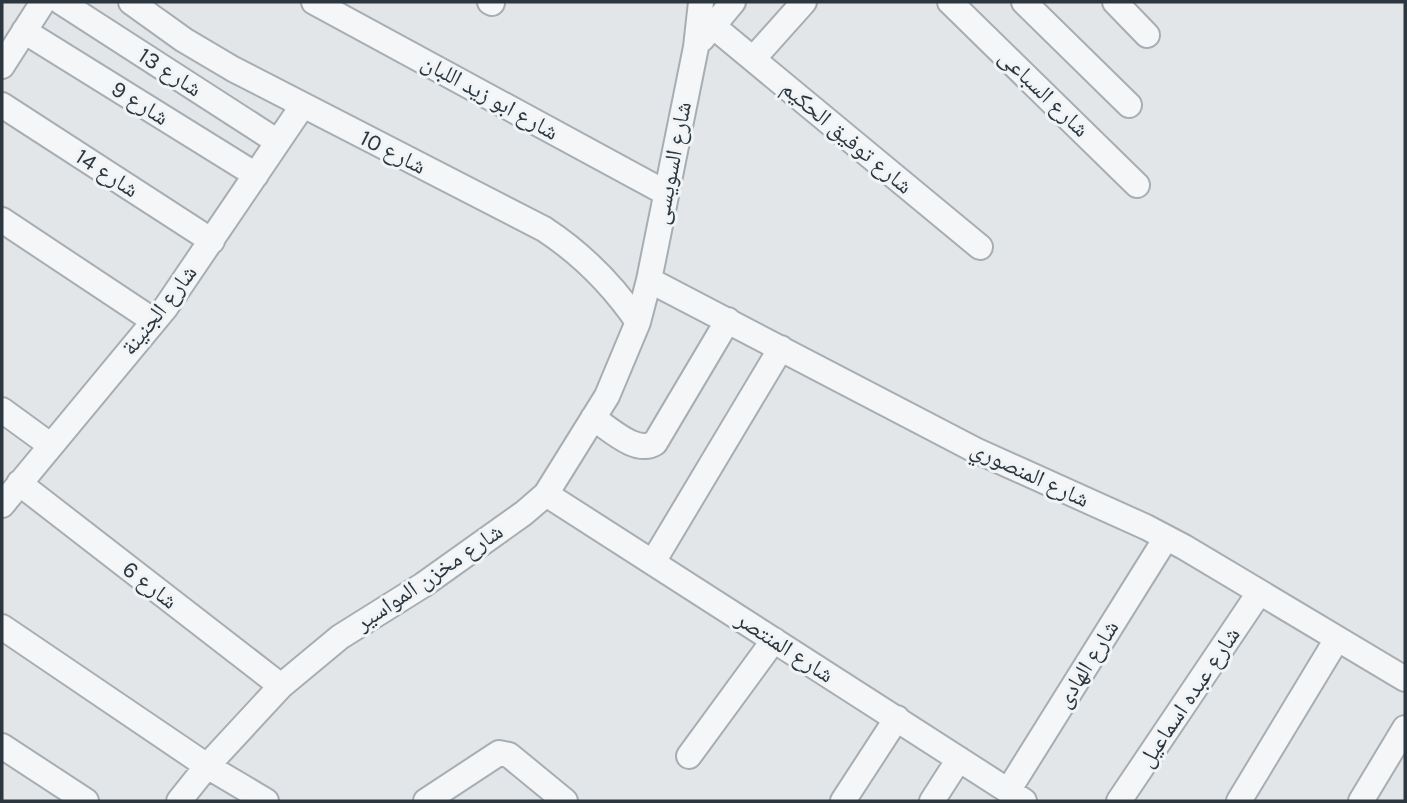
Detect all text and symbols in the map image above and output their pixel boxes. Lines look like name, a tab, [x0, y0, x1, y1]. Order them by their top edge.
street label: شارع 13	[133, 42, 207, 103]
street label: شارع السباعى	[993, 43, 1095, 143]
street label: شارع ابو زيد اللبان	[416, 48, 563, 147]
street label: شارع توفيق الحكيم	[775, 74, 918, 201]
street label: شارع 9	[106, 75, 174, 132]
street label: شارع السويسى	[647, 99, 698, 227]
street label: شارع 10	[355, 124, 431, 181]
street label: شارع 14	[70, 143, 144, 204]
street label: شارع الجنينة	[115, 260, 203, 361]
street label: شارع المنصوري	[964, 435, 1093, 518]
street label: شارع مخزن المواسير	[349, 518, 508, 638]
street label: شارع 6	[117, 555, 183, 616]
street label: شارع المنتصر	[730, 605, 839, 689]
street label: شارع الهادى	[1050, 615, 1125, 713]
street label: شارع عبده اسماعيل	[1132, 622, 1247, 773]

